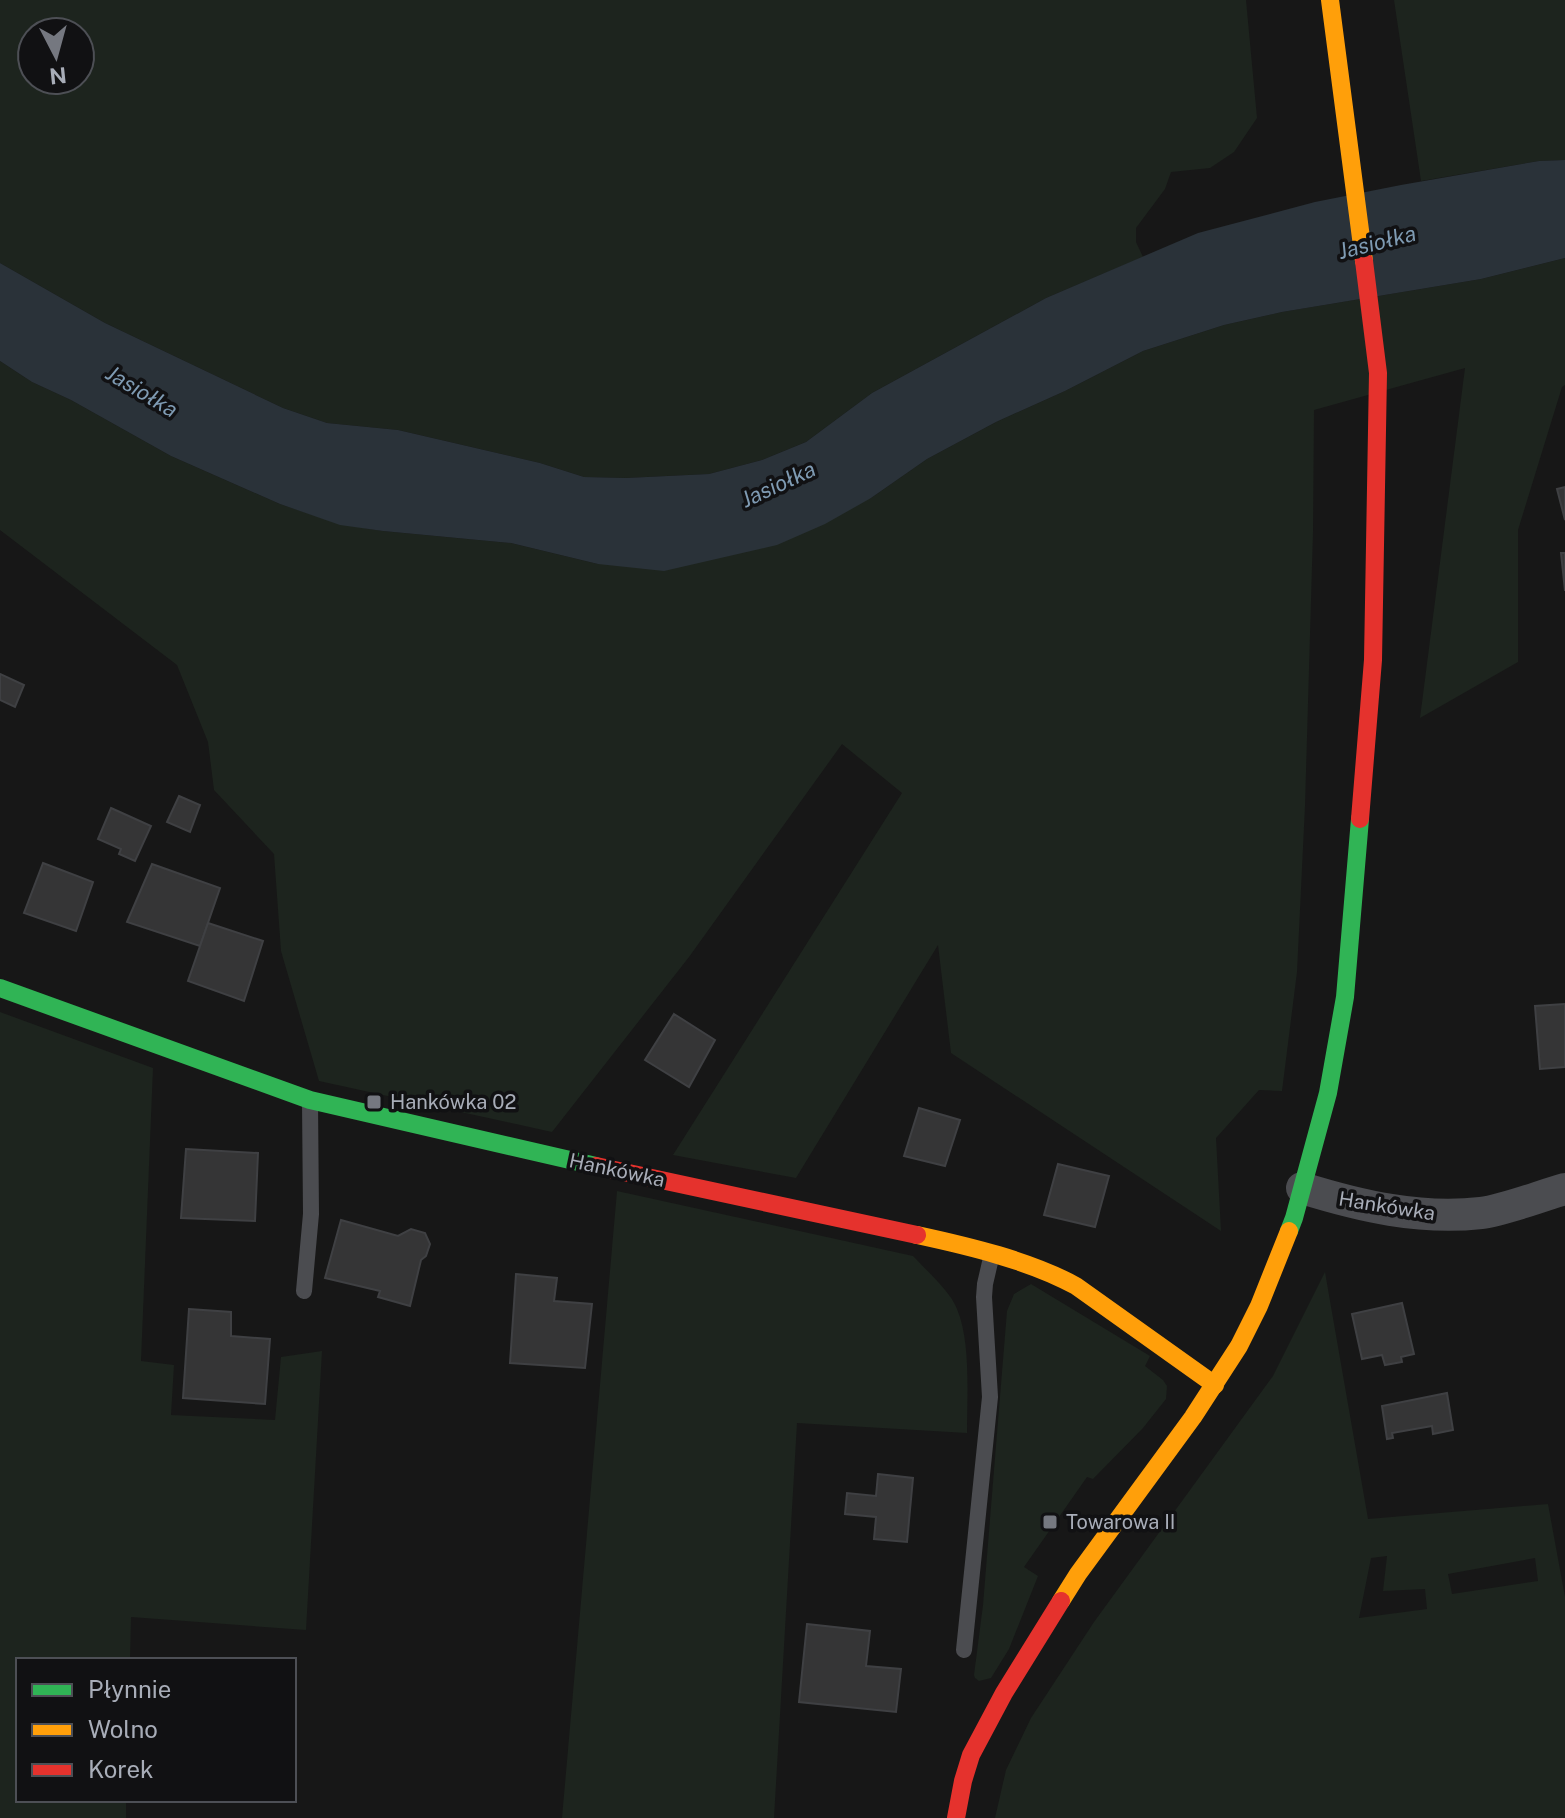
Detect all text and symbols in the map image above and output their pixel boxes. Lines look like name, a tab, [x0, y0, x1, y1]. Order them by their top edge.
north arrow	[16, 16, 96, 96]
text: N	[48, 62, 68, 90]
water label: Jasiołka	[1335, 220, 1419, 264]
water label: Jasiołka	[101, 359, 183, 423]
water label: Jasiołka	[737, 455, 819, 513]
place label: Hankówka 02	[390, 1090, 516, 1114]
marker: Hankówka 02	[365, 1093, 383, 1111]
street label: Hankówka	[567, 1148, 667, 1192]
street label: Hankówka	[1337, 1187, 1437, 1225]
place label: Towarowa II	[1066, 1510, 1176, 1534]
marker: Towarowa II	[1041, 1513, 1059, 1531]
legend	[16, 1658, 296, 1802]
text: Płynnie	[88, 1675, 171, 1703]
text: Wolno	[88, 1715, 158, 1743]
text: Korek	[88, 1755, 154, 1783]

